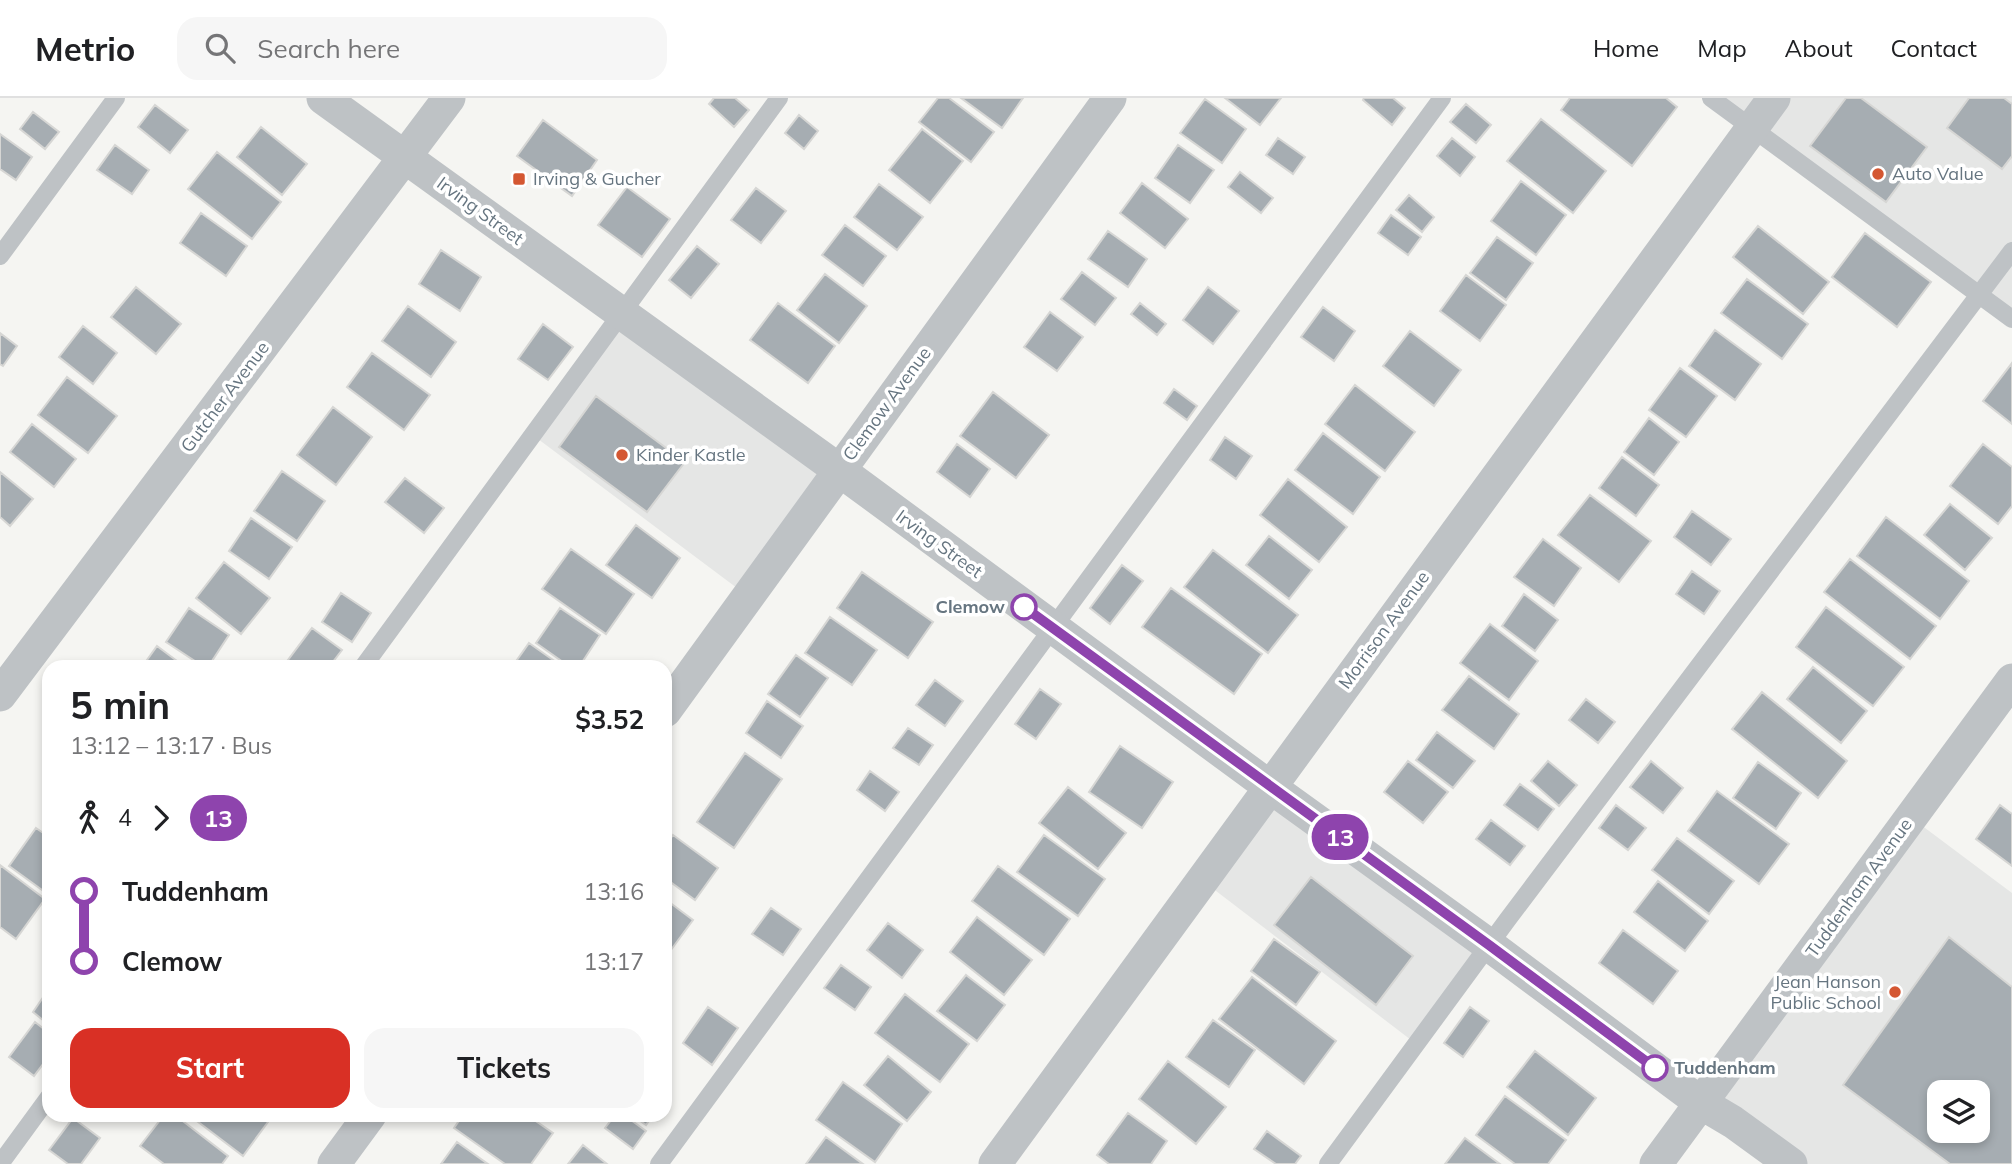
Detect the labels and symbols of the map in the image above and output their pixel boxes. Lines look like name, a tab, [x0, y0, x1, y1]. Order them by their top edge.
place label: Auto Value	[1892, 162, 1984, 185]
marker: Auto Value	[1870, 166, 1886, 182]
place label: Irving & Gucher	[533, 167, 661, 190]
street label: Irving Street	[432, 171, 528, 250]
marker: Irving & Gucher	[511, 171, 527, 187]
street label: Gutcher Avenue	[175, 337, 274, 457]
street label: Clemow Avenue	[838, 342, 936, 465]
place label: Kinder Kastle	[636, 443, 746, 466]
marker: Kinder Kastle	[614, 447, 630, 463]
street label: Irving Street	[891, 504, 987, 583]
street label: Morrison Avenue	[1333, 566, 1434, 693]
marker: Clemow	[1011, 594, 1037, 620]
place label: Clemow	[936, 595, 1005, 618]
line badge: 13	[1308, 814, 1372, 860]
street label: Tuddenham Avenue	[1800, 814, 1917, 962]
place label: Jean Hanson Public School	[1771, 970, 1881, 1014]
marker: Jean Hanson Public School	[1887, 984, 1903, 1000]
marker: Tuddenham	[1642, 1055, 1668, 1081]
place label: Tuddenham	[1674, 1056, 1776, 1079]

